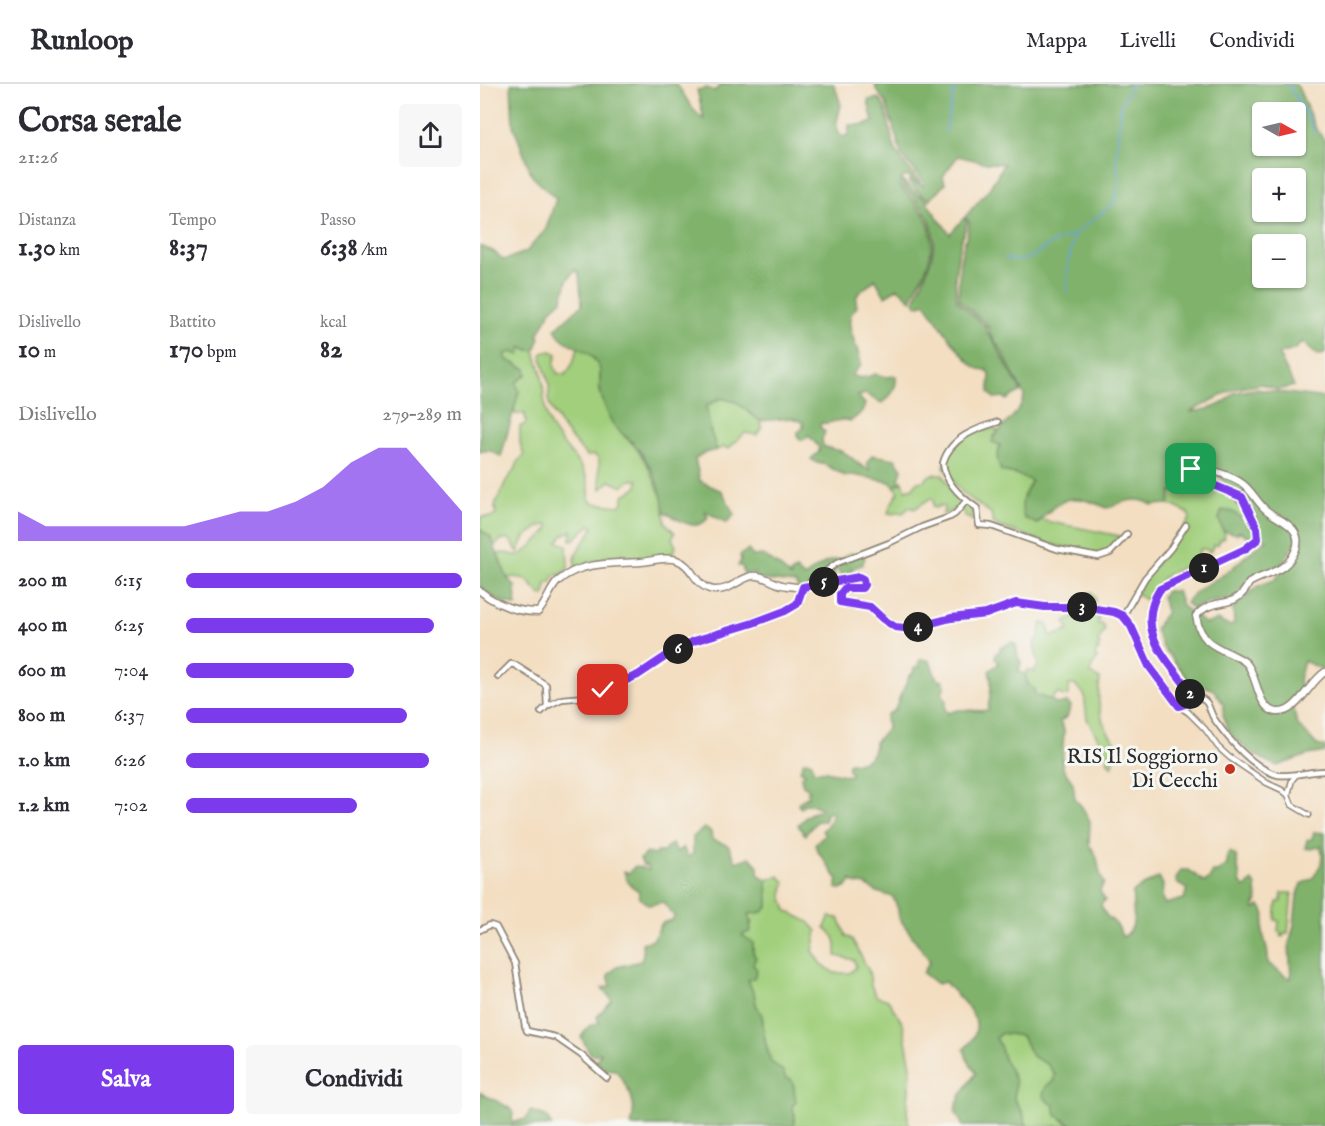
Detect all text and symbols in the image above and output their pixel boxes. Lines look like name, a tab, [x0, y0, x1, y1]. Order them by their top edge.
text: Runloop	[30, 24, 133, 59]
text: Mappa	[1026, 28, 1087, 55]
text: Livelli	[1120, 28, 1176, 55]
text: Condividi	[1209, 28, 1295, 55]
text: Corsa serale	[18, 101, 182, 143]
north arrow	[1252, 102, 1306, 156]
map controls	[1252, 102, 1306, 288]
button: share	[399, 104, 462, 167]
text: 21:26	[18, 145, 58, 170]
button: +	[1252, 168, 1306, 222]
text: Distanza	[18, 211, 76, 231]
text: Tempo	[169, 211, 216, 231]
text: Passo	[320, 211, 356, 231]
text: 1.30	[18, 231, 56, 264]
text: 8:37	[169, 231, 208, 264]
text: 6:38	[320, 231, 358, 264]
button: −	[1252, 234, 1306, 288]
text: km	[56, 241, 80, 261]
text: /km	[358, 241, 388, 261]
text: Dislivello	[18, 313, 81, 333]
text: Battito	[169, 313, 216, 333]
text: kcal	[320, 313, 347, 333]
text: 10	[18, 333, 40, 366]
text: 170	[169, 333, 204, 366]
text: 82	[320, 333, 342, 366]
text: m	[40, 343, 56, 363]
text: bpm	[204, 343, 237, 363]
text: Dislivello	[18, 402, 97, 427]
text: 279–289 m	[382, 402, 462, 427]
pin	[1165, 443, 1216, 494]
icon: arrive	[1174, 452, 1207, 485]
pin: 1	[1189, 553, 1219, 583]
text: 1	[1201, 558, 1207, 578]
pin: 5	[809, 567, 839, 597]
text: 200 m	[18, 568, 67, 593]
text: 6:15	[114, 568, 142, 593]
text: 5	[821, 572, 827, 592]
pin: 3	[1067, 592, 1097, 622]
text: 3	[1079, 597, 1085, 617]
pin: 4	[903, 612, 933, 642]
text: 400 m	[18, 613, 67, 638]
text: 6:25	[114, 613, 144, 638]
text: 4	[914, 617, 922, 637]
pin: 6	[663, 634, 693, 664]
text: 6	[675, 639, 681, 659]
text: 600 m	[18, 658, 66, 683]
text: 7:04	[114, 658, 148, 683]
pin	[577, 664, 628, 715]
icon: check	[586, 673, 619, 706]
pin: 2	[1175, 679, 1205, 709]
text: 2	[1186, 684, 1194, 704]
text: 800 m	[18, 703, 65, 728]
text: 6:37	[114, 703, 145, 728]
place label: RIS Il Soggiorno Di Cecchi	[1067, 744, 1218, 795]
text: 1.0 km	[18, 748, 70, 773]
text: 6:26	[114, 748, 146, 773]
marker: RIS Il Soggiorno Di Cecchi	[1223, 762, 1237, 776]
text: 1.2 km	[18, 793, 70, 818]
text: 7:02	[114, 793, 148, 818]
button: Salva	[18, 1045, 234, 1114]
button: Condividi	[246, 1045, 462, 1114]

